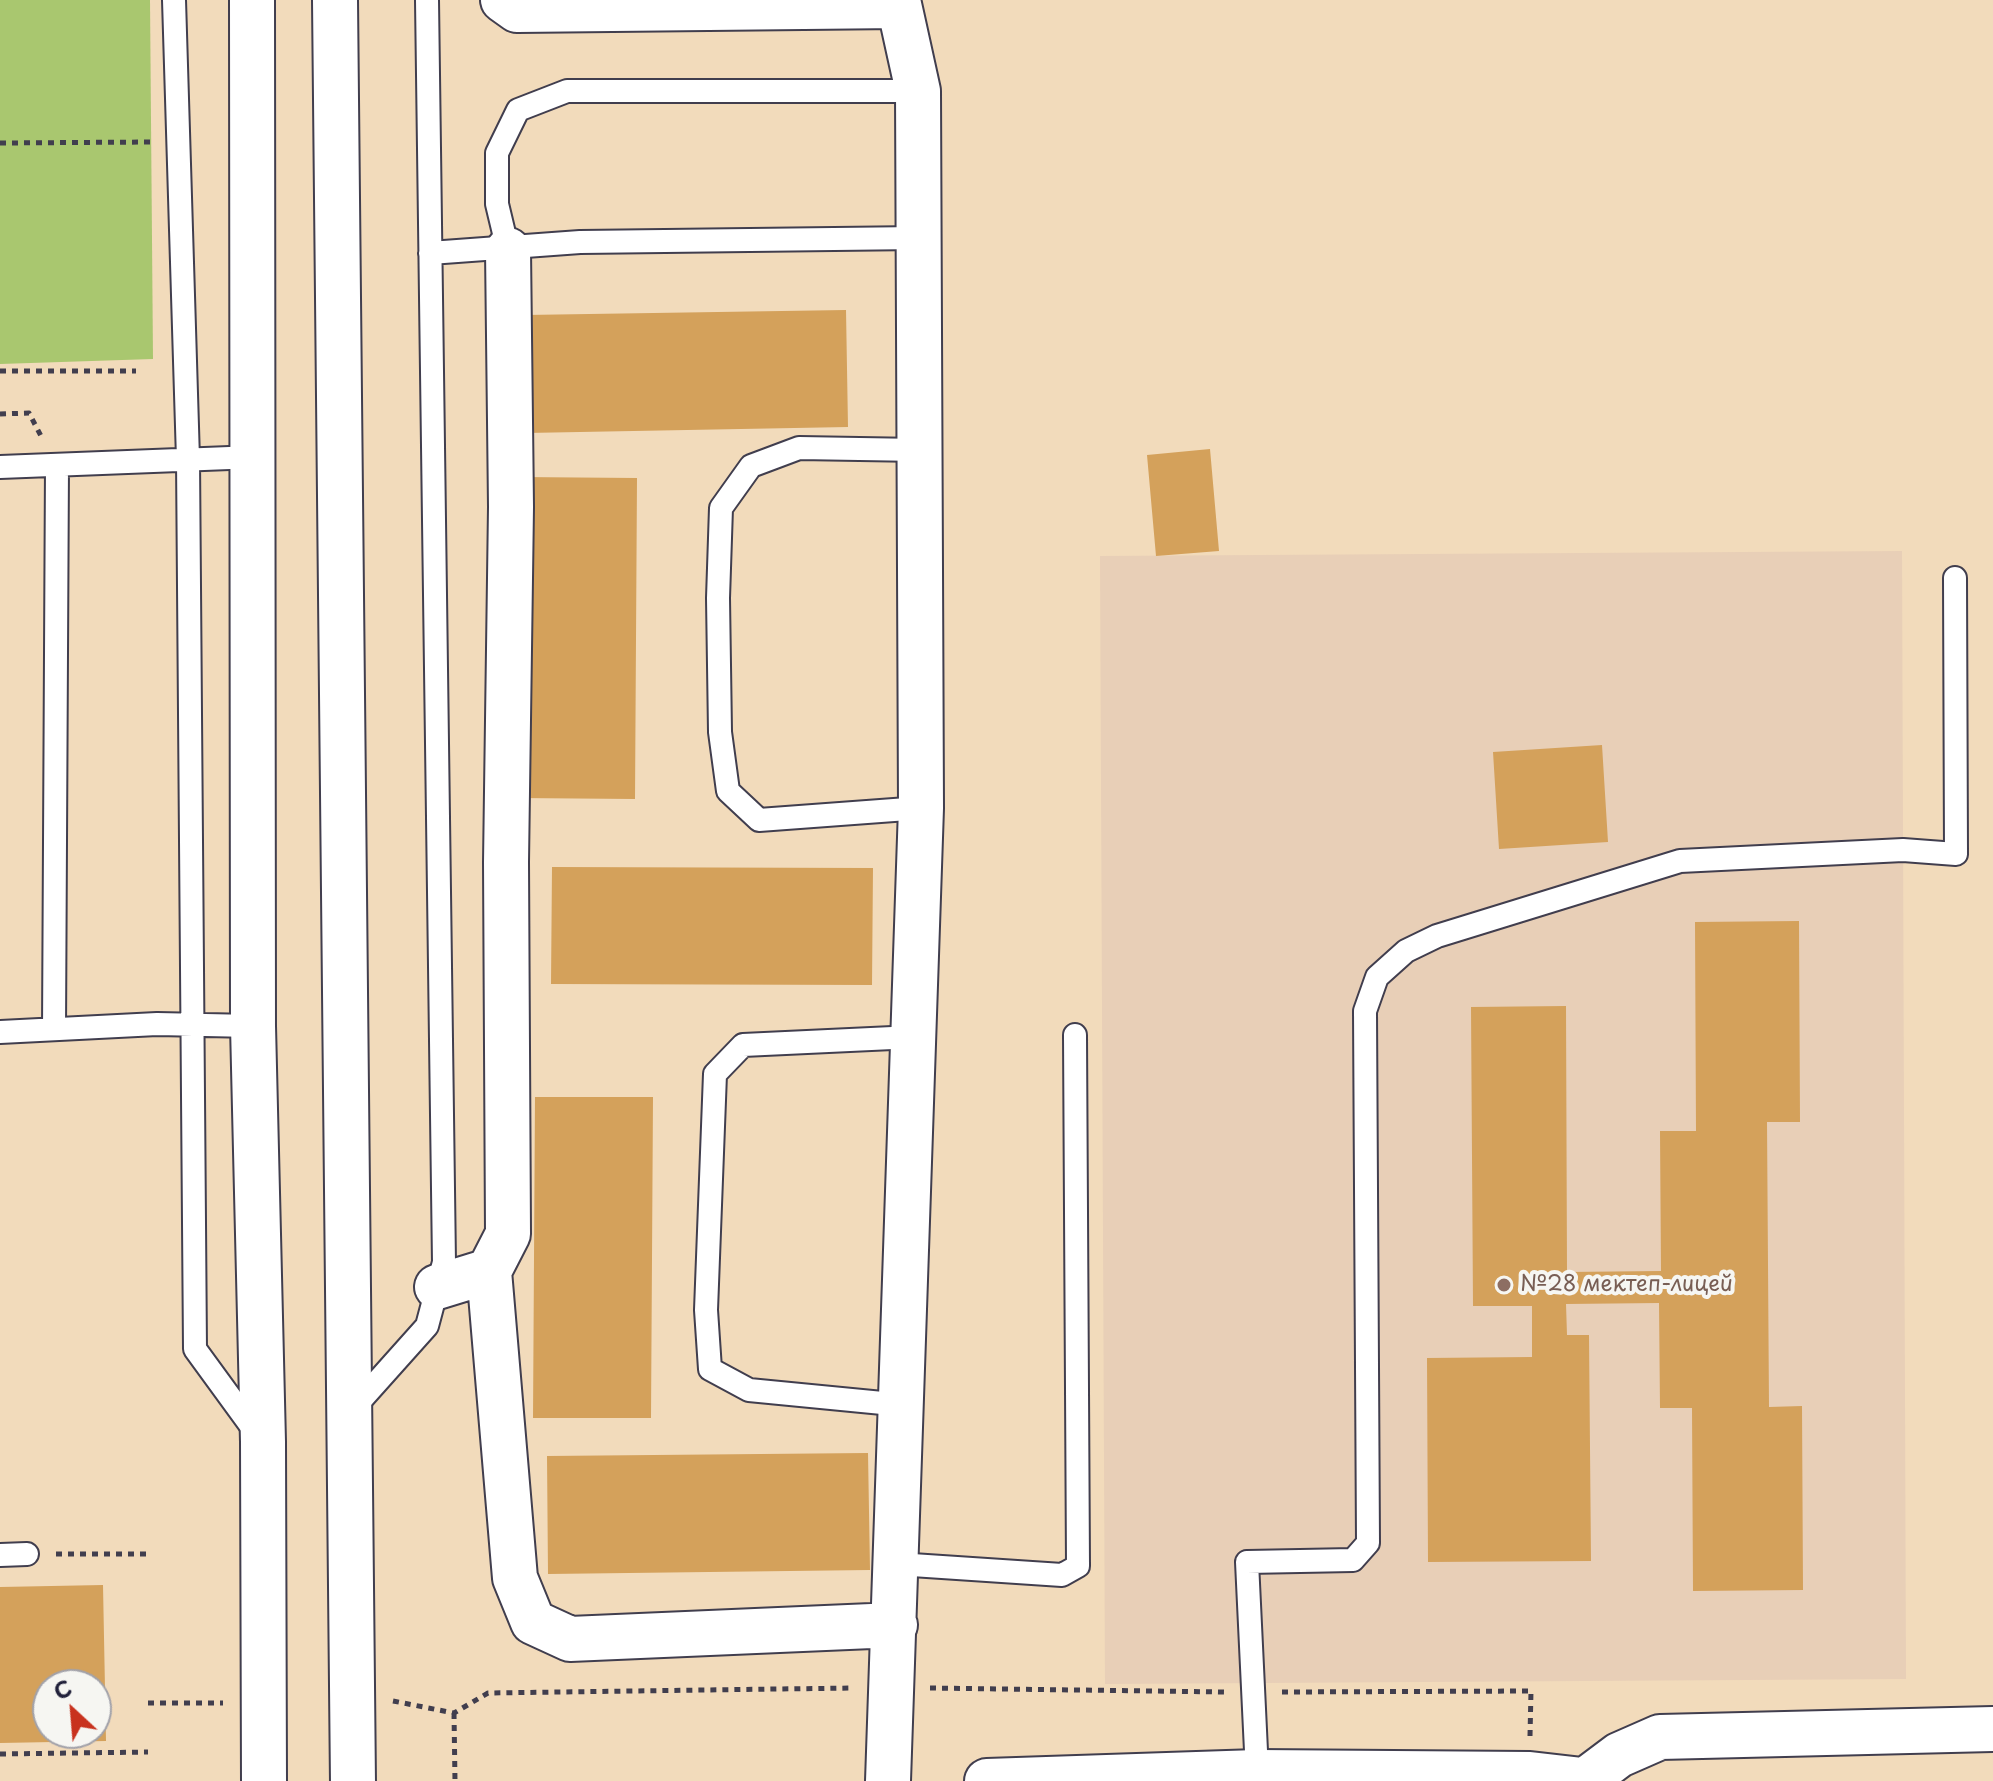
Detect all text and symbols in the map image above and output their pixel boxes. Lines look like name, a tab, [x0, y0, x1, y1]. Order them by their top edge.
place label: №28 мектеп-лицей	[1520, 1272, 1733, 1298]
marker: №28 мектеп-лицей	[1495, 1276, 1513, 1294]
north arrow	[32, 1669, 112, 1749]
text: С	[47, 1670, 77, 1707]

